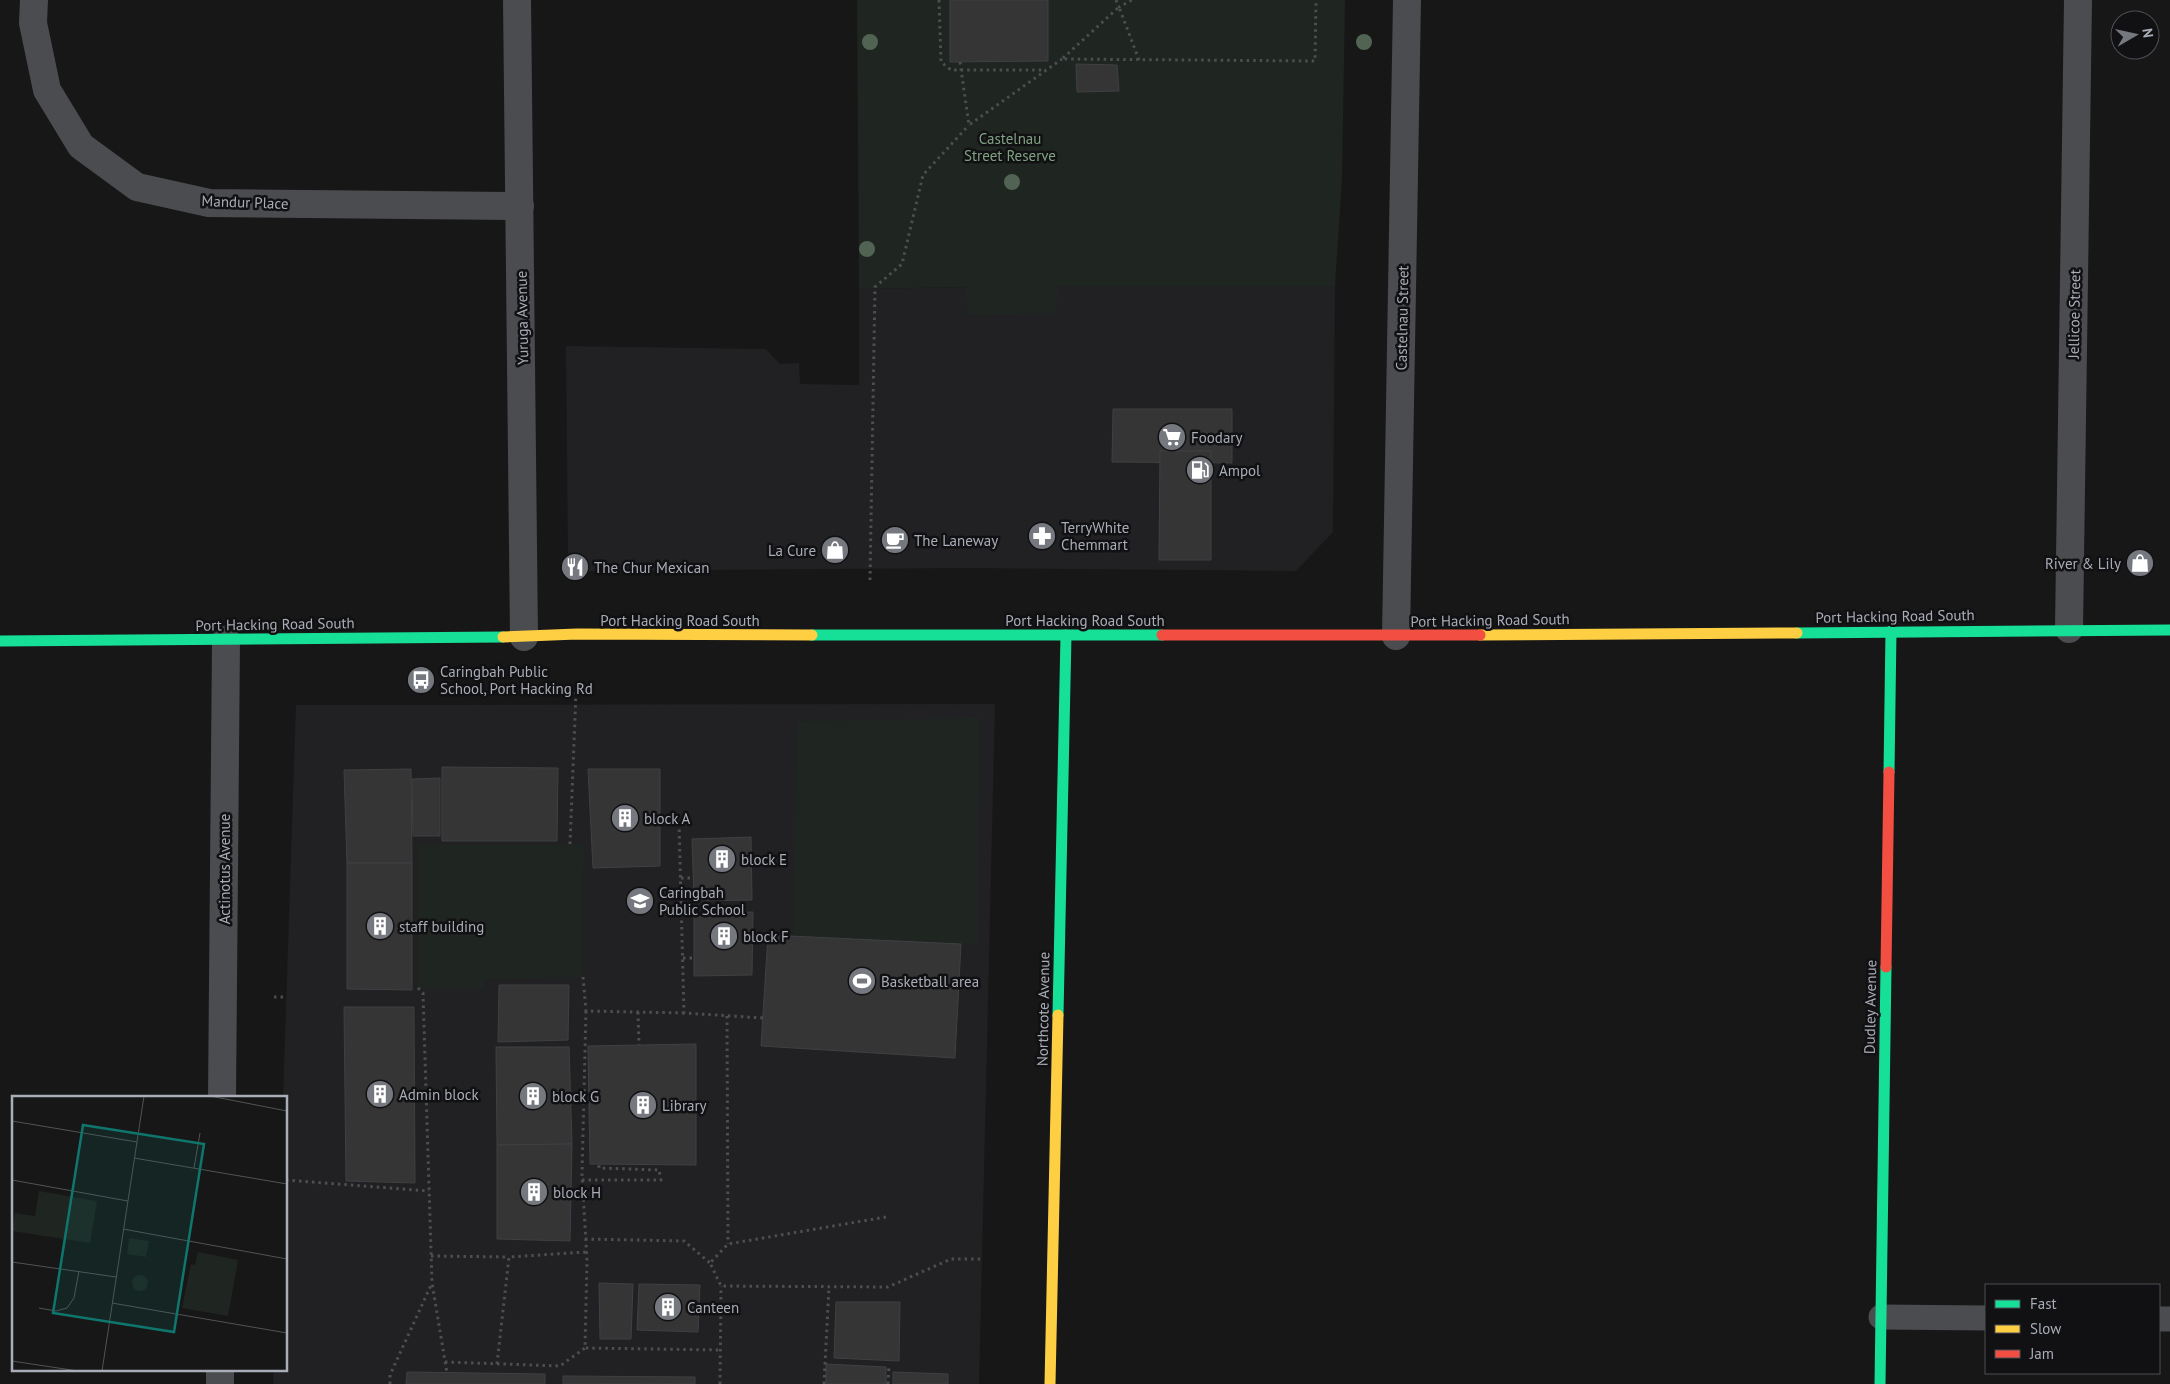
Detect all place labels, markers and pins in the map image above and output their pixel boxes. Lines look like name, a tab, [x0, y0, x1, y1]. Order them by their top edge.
supermarket icon: Foodary	[1157, 422, 1187, 452]
place label: Foodary	[1191, 428, 1242, 447]
fuel station icon: Ampol	[1185, 455, 1215, 485]
place label: Ampol	[1219, 461, 1261, 480]
place label: TerryWhite Chemmart	[1061, 518, 1129, 554]
pharmacy icon: TerryWhite Chemmart	[1027, 521, 1057, 551]
cafe icon: The Laneway	[880, 525, 910, 555]
place label: The Laneway	[914, 531, 998, 550]
shop icon: La Cure	[820, 535, 850, 565]
place label: La Cure	[768, 541, 816, 560]
shop icon: River & Lily	[2125, 548, 2155, 578]
restaurant icon: The Chur Mexican	[560, 552, 590, 582]
place label: River & Lily	[2045, 554, 2121, 573]
place label: The Chur Mexican	[594, 558, 709, 577]
place label: Caringbah Public School, Port Hacking Rd	[440, 662, 593, 698]
bus stop icon: Caringbah Public School, Port Hacking Rd	[406, 665, 436, 695]
building icon: block A	[610, 803, 640, 833]
place label: block A	[644, 809, 691, 828]
building icon: block E	[707, 844, 737, 874]
place label: block E	[741, 850, 787, 869]
place label: Caringbah Public School	[659, 883, 746, 919]
school or university icon: Caringbah Public School	[625, 886, 655, 916]
building icon: staff building	[365, 911, 395, 941]
place label: staff building	[399, 917, 484, 936]
building icon: block F	[709, 921, 739, 951]
place label: block F	[743, 927, 789, 946]
sports icon: Basketball area	[847, 966, 877, 996]
place label: Basketball area	[881, 972, 979, 991]
building icon: Admin block	[365, 1079, 395, 1109]
building icon: block G	[518, 1081, 548, 1111]
place label: Admin block	[399, 1085, 480, 1104]
place label: block G	[552, 1087, 599, 1106]
building icon: Library	[628, 1090, 658, 1120]
place label: Library	[662, 1096, 707, 1115]
building icon: block H	[519, 1177, 549, 1207]
place label: block H	[553, 1183, 601, 1202]
building icon: Canteen	[653, 1292, 683, 1322]
place label: Canteen	[687, 1298, 739, 1317]

